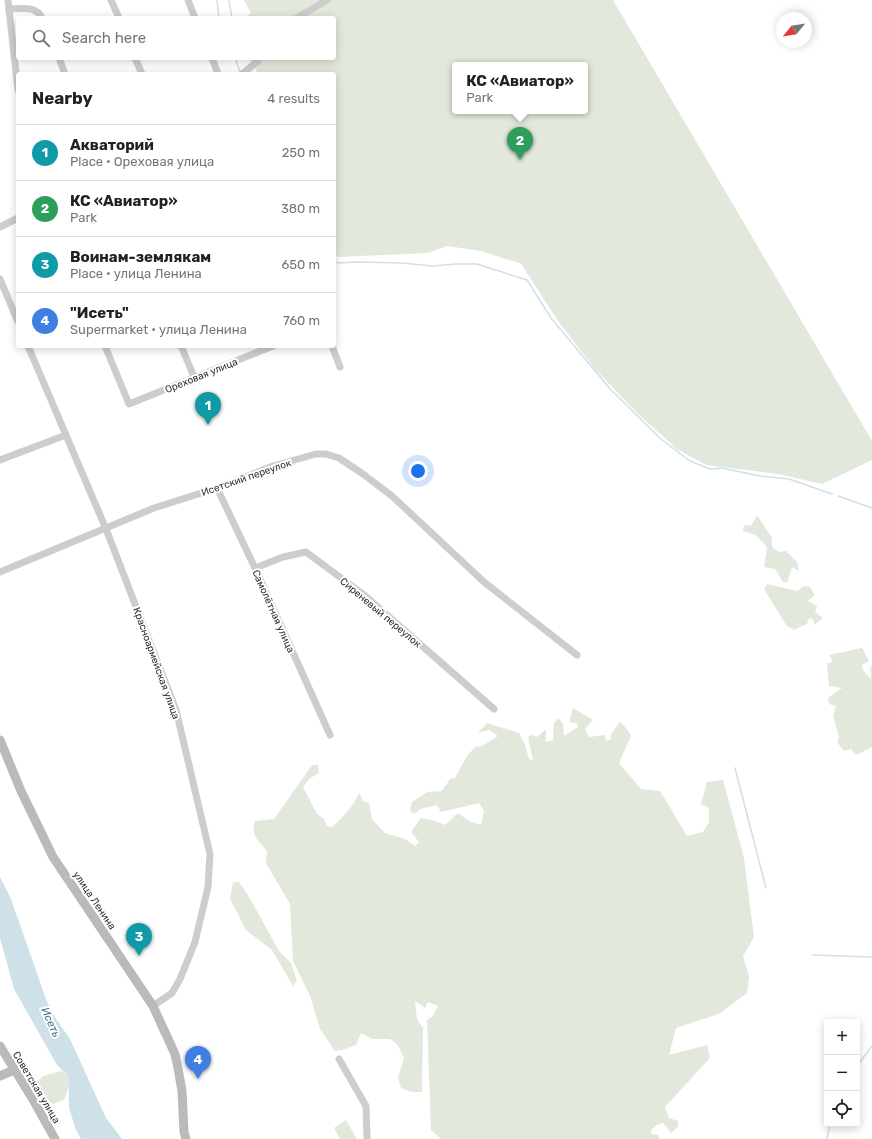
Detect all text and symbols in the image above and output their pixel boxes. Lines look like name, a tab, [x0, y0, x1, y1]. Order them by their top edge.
north arrow	[776, 12, 812, 48]
search box	[16, 16, 336, 60]
icon: search	[30, 27, 52, 49]
text: Search here	[62, 29, 146, 47]
popup	[452, 62, 588, 114]
text: КС «Авиатор»	[466, 72, 574, 90]
text: Nearby	[32, 88, 93, 108]
text: Park	[466, 90, 493, 105]
text: 4 results	[267, 91, 320, 106]
pin: 2	[507, 127, 533, 160]
text: Акваторий	[70, 136, 154, 154]
text: 1	[42, 145, 48, 160]
text: 250 m	[282, 145, 320, 160]
text: Place · Ореховая улица	[70, 154, 214, 169]
text: КС «Авиатор»	[70, 192, 177, 210]
text: 2	[41, 201, 49, 216]
text: 380 m	[281, 201, 320, 216]
text: Park	[70, 210, 97, 225]
text: Воинам-землякам	[70, 248, 211, 266]
text: 3	[41, 257, 49, 272]
text: 650 m	[281, 257, 320, 272]
text: Place · улица Ленина	[70, 266, 202, 281]
text: "Исеть"	[70, 304, 129, 322]
text: 4	[41, 313, 49, 328]
text: 760 m	[283, 313, 320, 328]
text: Supermarket · улица Ленина	[70, 322, 247, 337]
street label: Ореховая улица	[163, 356, 239, 396]
pin: 1	[195, 392, 221, 425]
street label: Исетский переулок	[200, 457, 293, 499]
your location	[408, 461, 428, 481]
street label: Самолётная улица	[249, 568, 297, 655]
street label: Сиреневый переулок	[337, 575, 424, 651]
street label: Красноармейская улица	[130, 606, 182, 721]
street label: улица Ленина	[70, 869, 118, 932]
pin: 3	[126, 923, 152, 956]
water label: Исеть	[38, 1005, 63, 1040]
map controls	[824, 1019, 860, 1127]
button: +	[824, 1019, 860, 1055]
pin: 4	[185, 1046, 211, 1079]
street label: Советская улица	[10, 1049, 62, 1126]
button: −	[824, 1055, 860, 1091]
button: locate	[824, 1091, 860, 1127]

